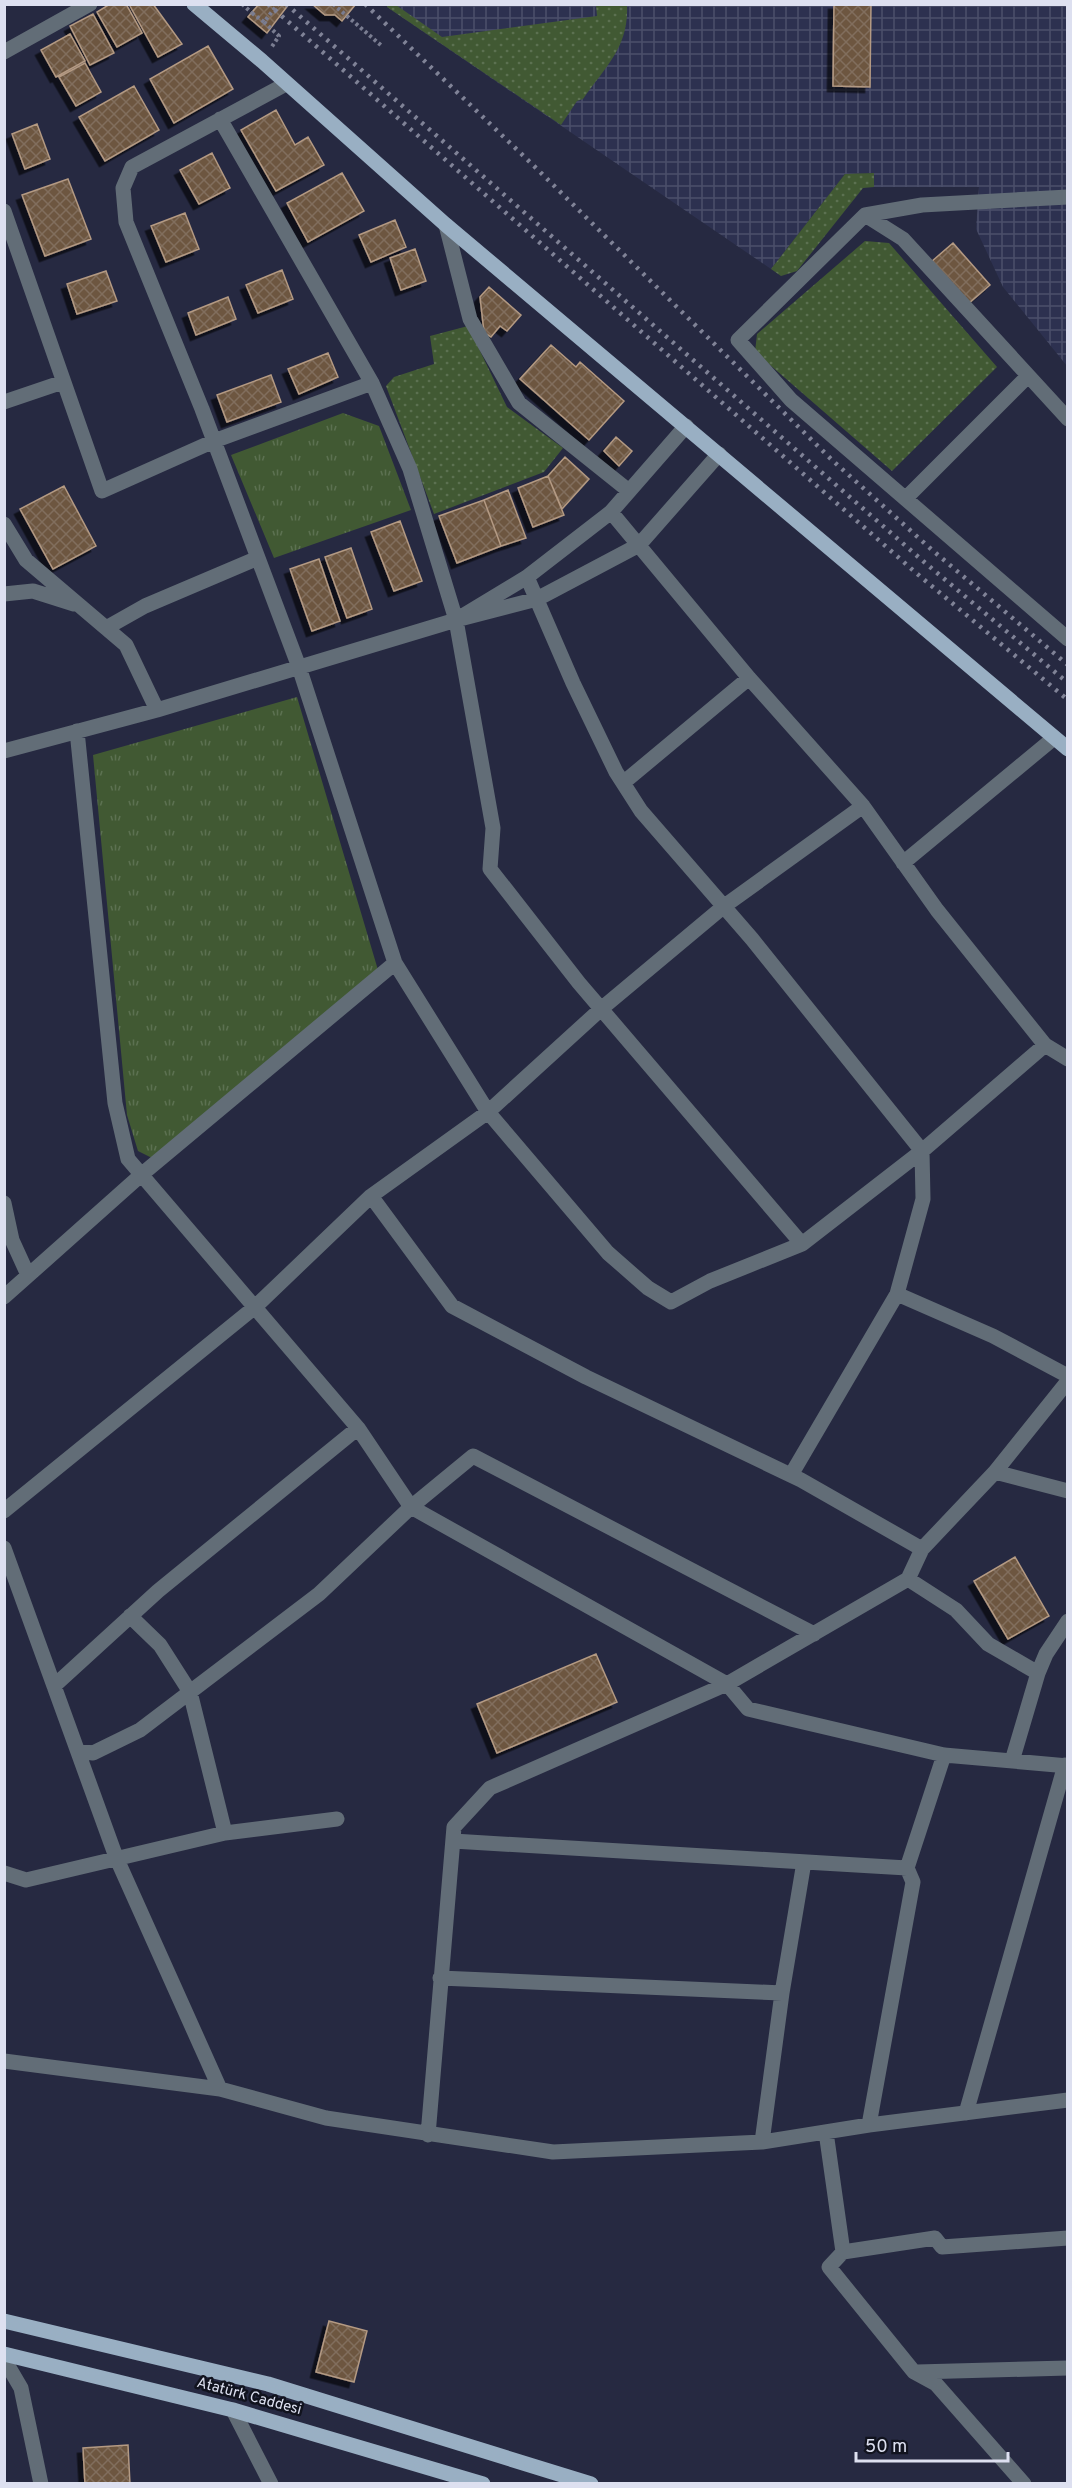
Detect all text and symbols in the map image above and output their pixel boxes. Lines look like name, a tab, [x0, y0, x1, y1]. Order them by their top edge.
street label: Atatürk Caddesi	[194, 2374, 304, 2420]
scale bar	[856, 2425, 1008, 2463]
text: 50 m	[865, 2436, 907, 2459]

